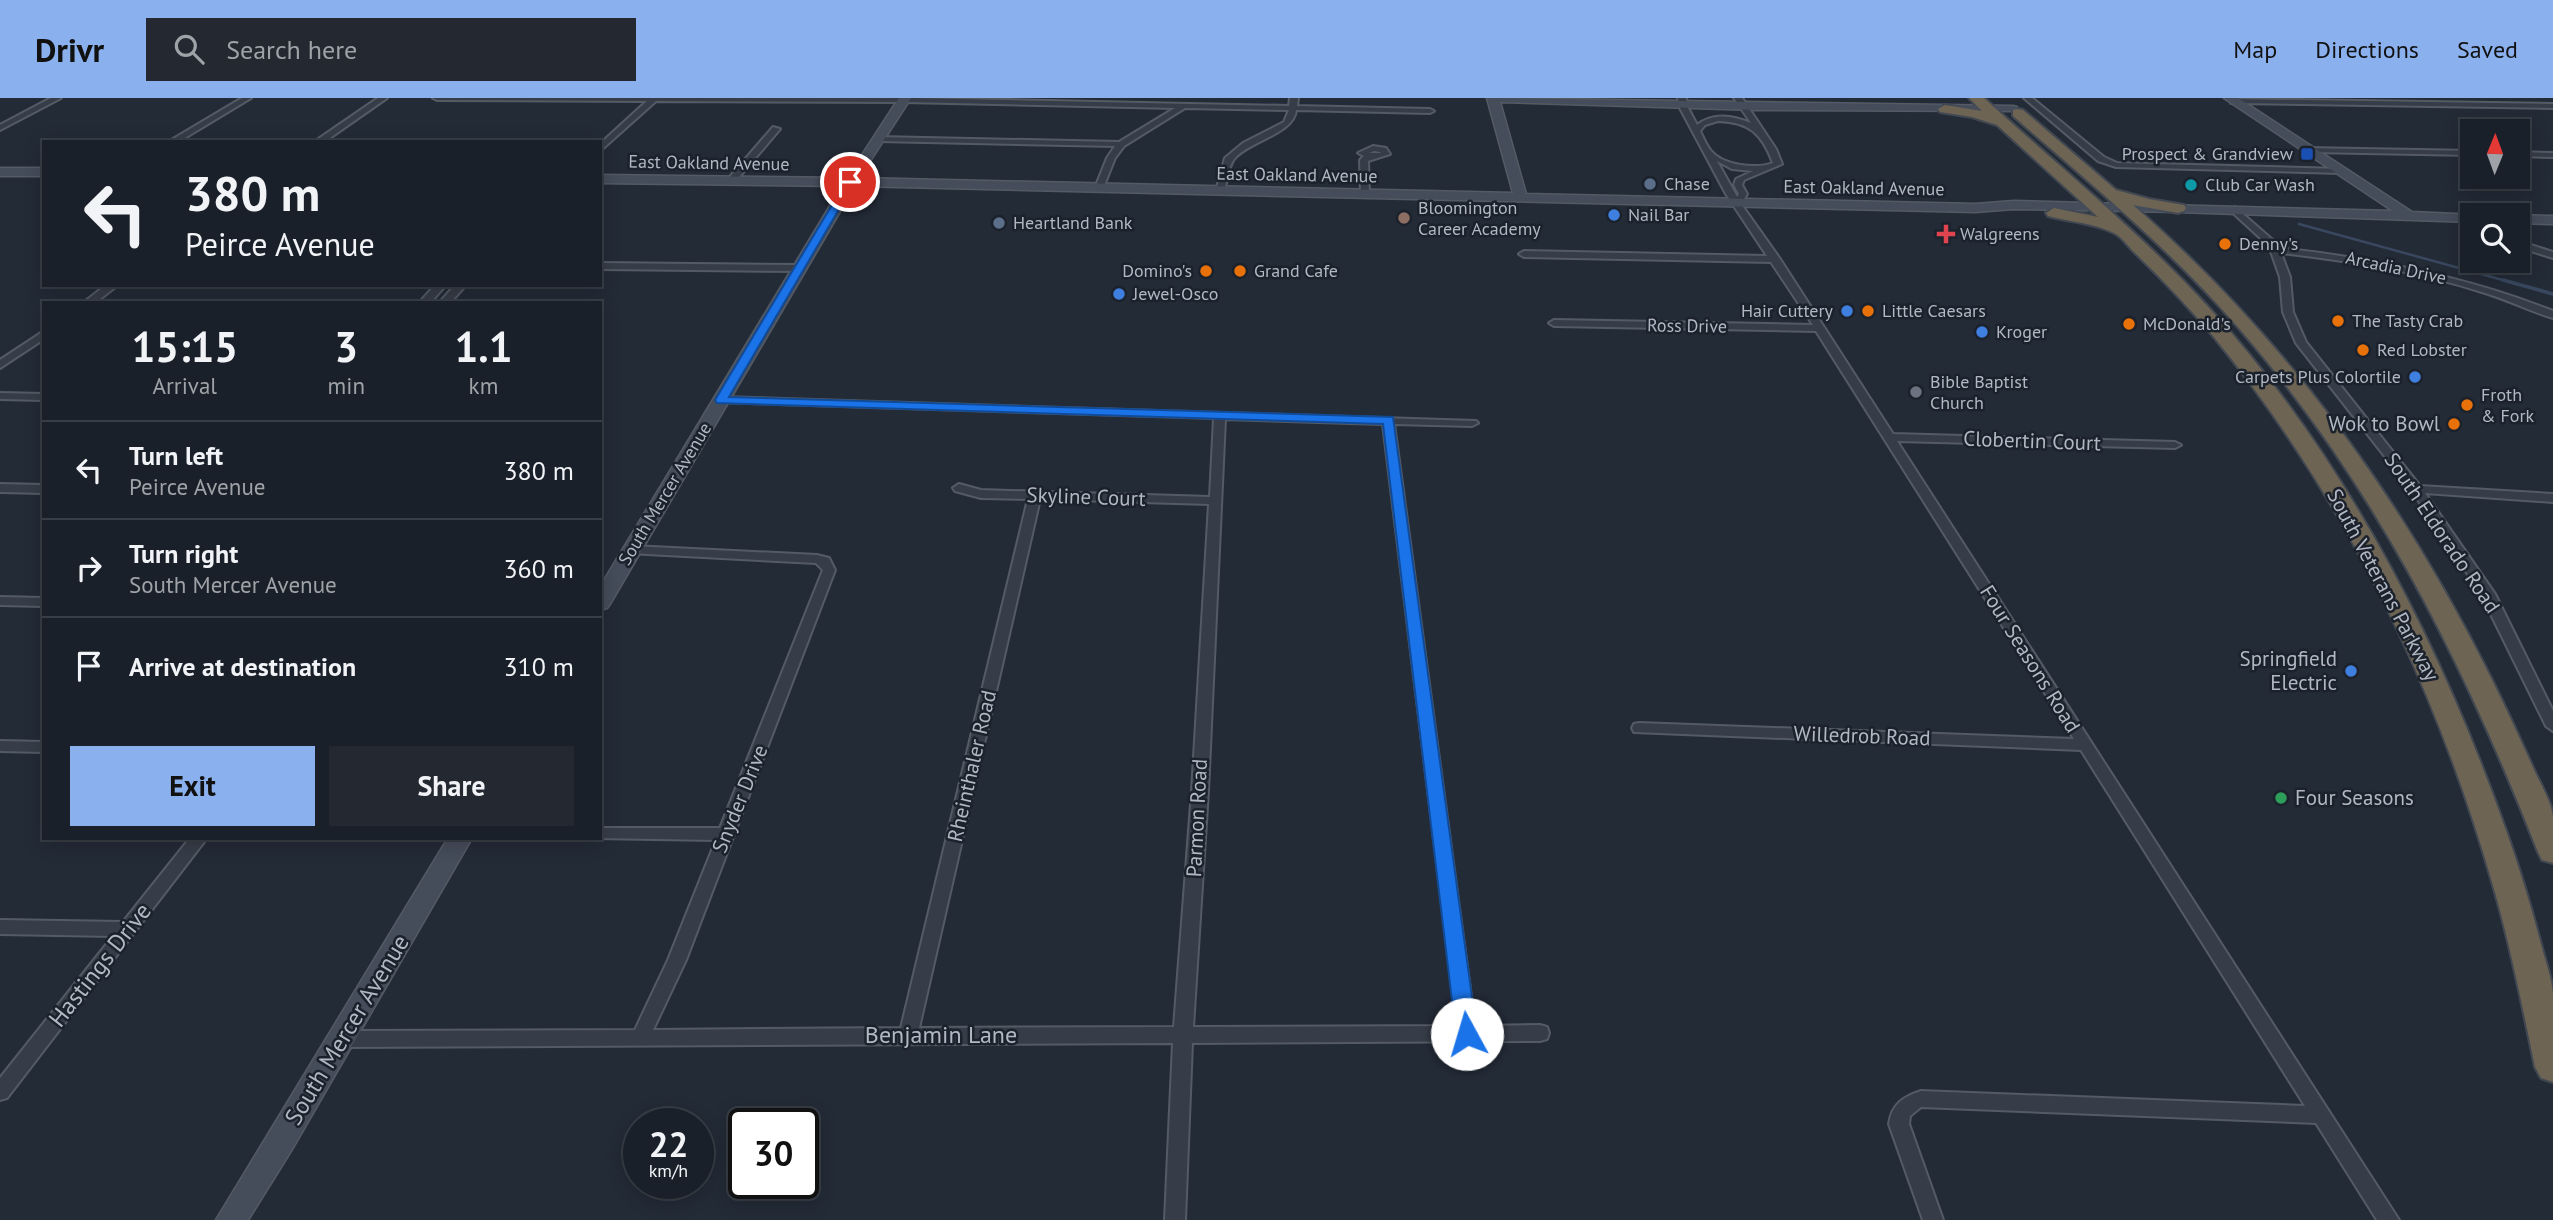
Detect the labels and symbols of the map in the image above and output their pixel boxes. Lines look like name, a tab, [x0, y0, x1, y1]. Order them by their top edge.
north arrow	[2460, 119, 2530, 189]
place label: Prospect & Grandview	[2122, 142, 2294, 165]
marker: Prospect & Grandview	[2299, 146, 2315, 162]
street label: East Oakland Avenue	[628, 150, 790, 175]
pin	[820, 152, 880, 212]
street label: East Oakland Avenue	[1216, 162, 1378, 187]
place label: Chase	[1664, 172, 1710, 195]
place label: Club Car Wash	[2205, 173, 2315, 196]
street label: East Oakland Avenue	[1783, 175, 1945, 200]
marker: Chase	[1642, 176, 1658, 192]
marker: Club Car Wash	[2183, 177, 2199, 193]
place label: Bloomington Career Academy	[1418, 196, 1541, 240]
place label: Nail Bar	[1628, 203, 1690, 226]
marker: Nail Bar	[1606, 207, 1622, 223]
marker: Bloomington Career Academy	[1396, 210, 1412, 226]
place label: Heartland Bank	[1013, 211, 1133, 234]
marker: Heartland Bank	[991, 215, 1007, 231]
place label: Walgreens	[1960, 222, 2040, 245]
marker: Walgreens	[1938, 226, 1954, 242]
place label: Denny's	[2239, 232, 2298, 255]
marker: Denny's	[2217, 236, 2233, 252]
street label: Arcadia Drive	[2344, 246, 2449, 289]
place label: Domino's	[1122, 259, 1192, 282]
place label: Grand Cafe	[1254, 259, 1338, 282]
marker: Domino's	[1198, 263, 1214, 279]
marker: Grand Cafe	[1232, 263, 1248, 279]
place label: Jewel-Osco	[1132, 282, 1218, 305]
marker: Jewel-Osco	[1111, 286, 1127, 302]
place label: Hair Cuttery	[1741, 299, 1834, 322]
place label: Little Caesars	[1882, 299, 1986, 322]
marker: Hair Cuttery	[1839, 303, 1855, 319]
marker: Little Caesars	[1860, 303, 1876, 319]
place label: The Tasty Crab	[2352, 309, 2463, 332]
place label: McDonald's	[2143, 312, 2231, 335]
street label: Ross Drive	[1647, 313, 1727, 338]
marker: The Tasty Crab	[2330, 313, 2346, 329]
marker: McDonald's	[2121, 316, 2137, 332]
place label: Kroger	[1996, 320, 2047, 343]
marker: Kroger	[1974, 324, 1990, 340]
place label: Red Lobster	[2377, 338, 2467, 361]
marker: Red Lobster	[2355, 342, 2371, 358]
place label: Carpets Plus Colortile	[2235, 365, 2401, 388]
marker: Carpets Plus Colortile	[2407, 369, 2423, 385]
place label: Bible Baptist Church	[1930, 370, 2028, 414]
place label: Froth & Fork	[2481, 383, 2535, 427]
marker: Bible Baptist Church	[1908, 384, 1924, 400]
marker: Froth & Fork	[2459, 397, 2475, 413]
place label: Wok to Bowl	[2329, 410, 2440, 437]
marker: Wok to Bowl	[2446, 416, 2462, 432]
street label: South Mercer Avenue	[613, 418, 716, 569]
street label: Clobertin Court	[1963, 425, 2101, 456]
street label: South Eldorado Road	[2379, 447, 2506, 618]
street label: Skyline Court	[1026, 481, 1146, 512]
street label: South Veterans Parkway	[2321, 484, 2446, 686]
street label: Four Seasons Road	[1974, 580, 2087, 738]
place label: Springfield Electric	[2240, 645, 2337, 696]
marker: Springfield Electric	[2343, 663, 2359, 679]
street label: Rheinthaler Road	[941, 687, 1002, 844]
street label: Willedrob Road	[1793, 720, 1931, 751]
street label: Snyder Drive	[706, 741, 773, 857]
street label: Parmon Road	[1180, 758, 1213, 878]
place label: Four Seasons	[2295, 784, 2414, 811]
marker: Four Seasons	[2273, 790, 2289, 806]
street label: Hastings Drive	[42, 896, 158, 1033]
street label: South Mercer Avenue	[277, 929, 416, 1131]
position arrow	[1430, 997, 1504, 1071]
street label: Benjamin Lane	[865, 1019, 1017, 1050]
speed limit sign: 30	[728, 1108, 819, 1199]

